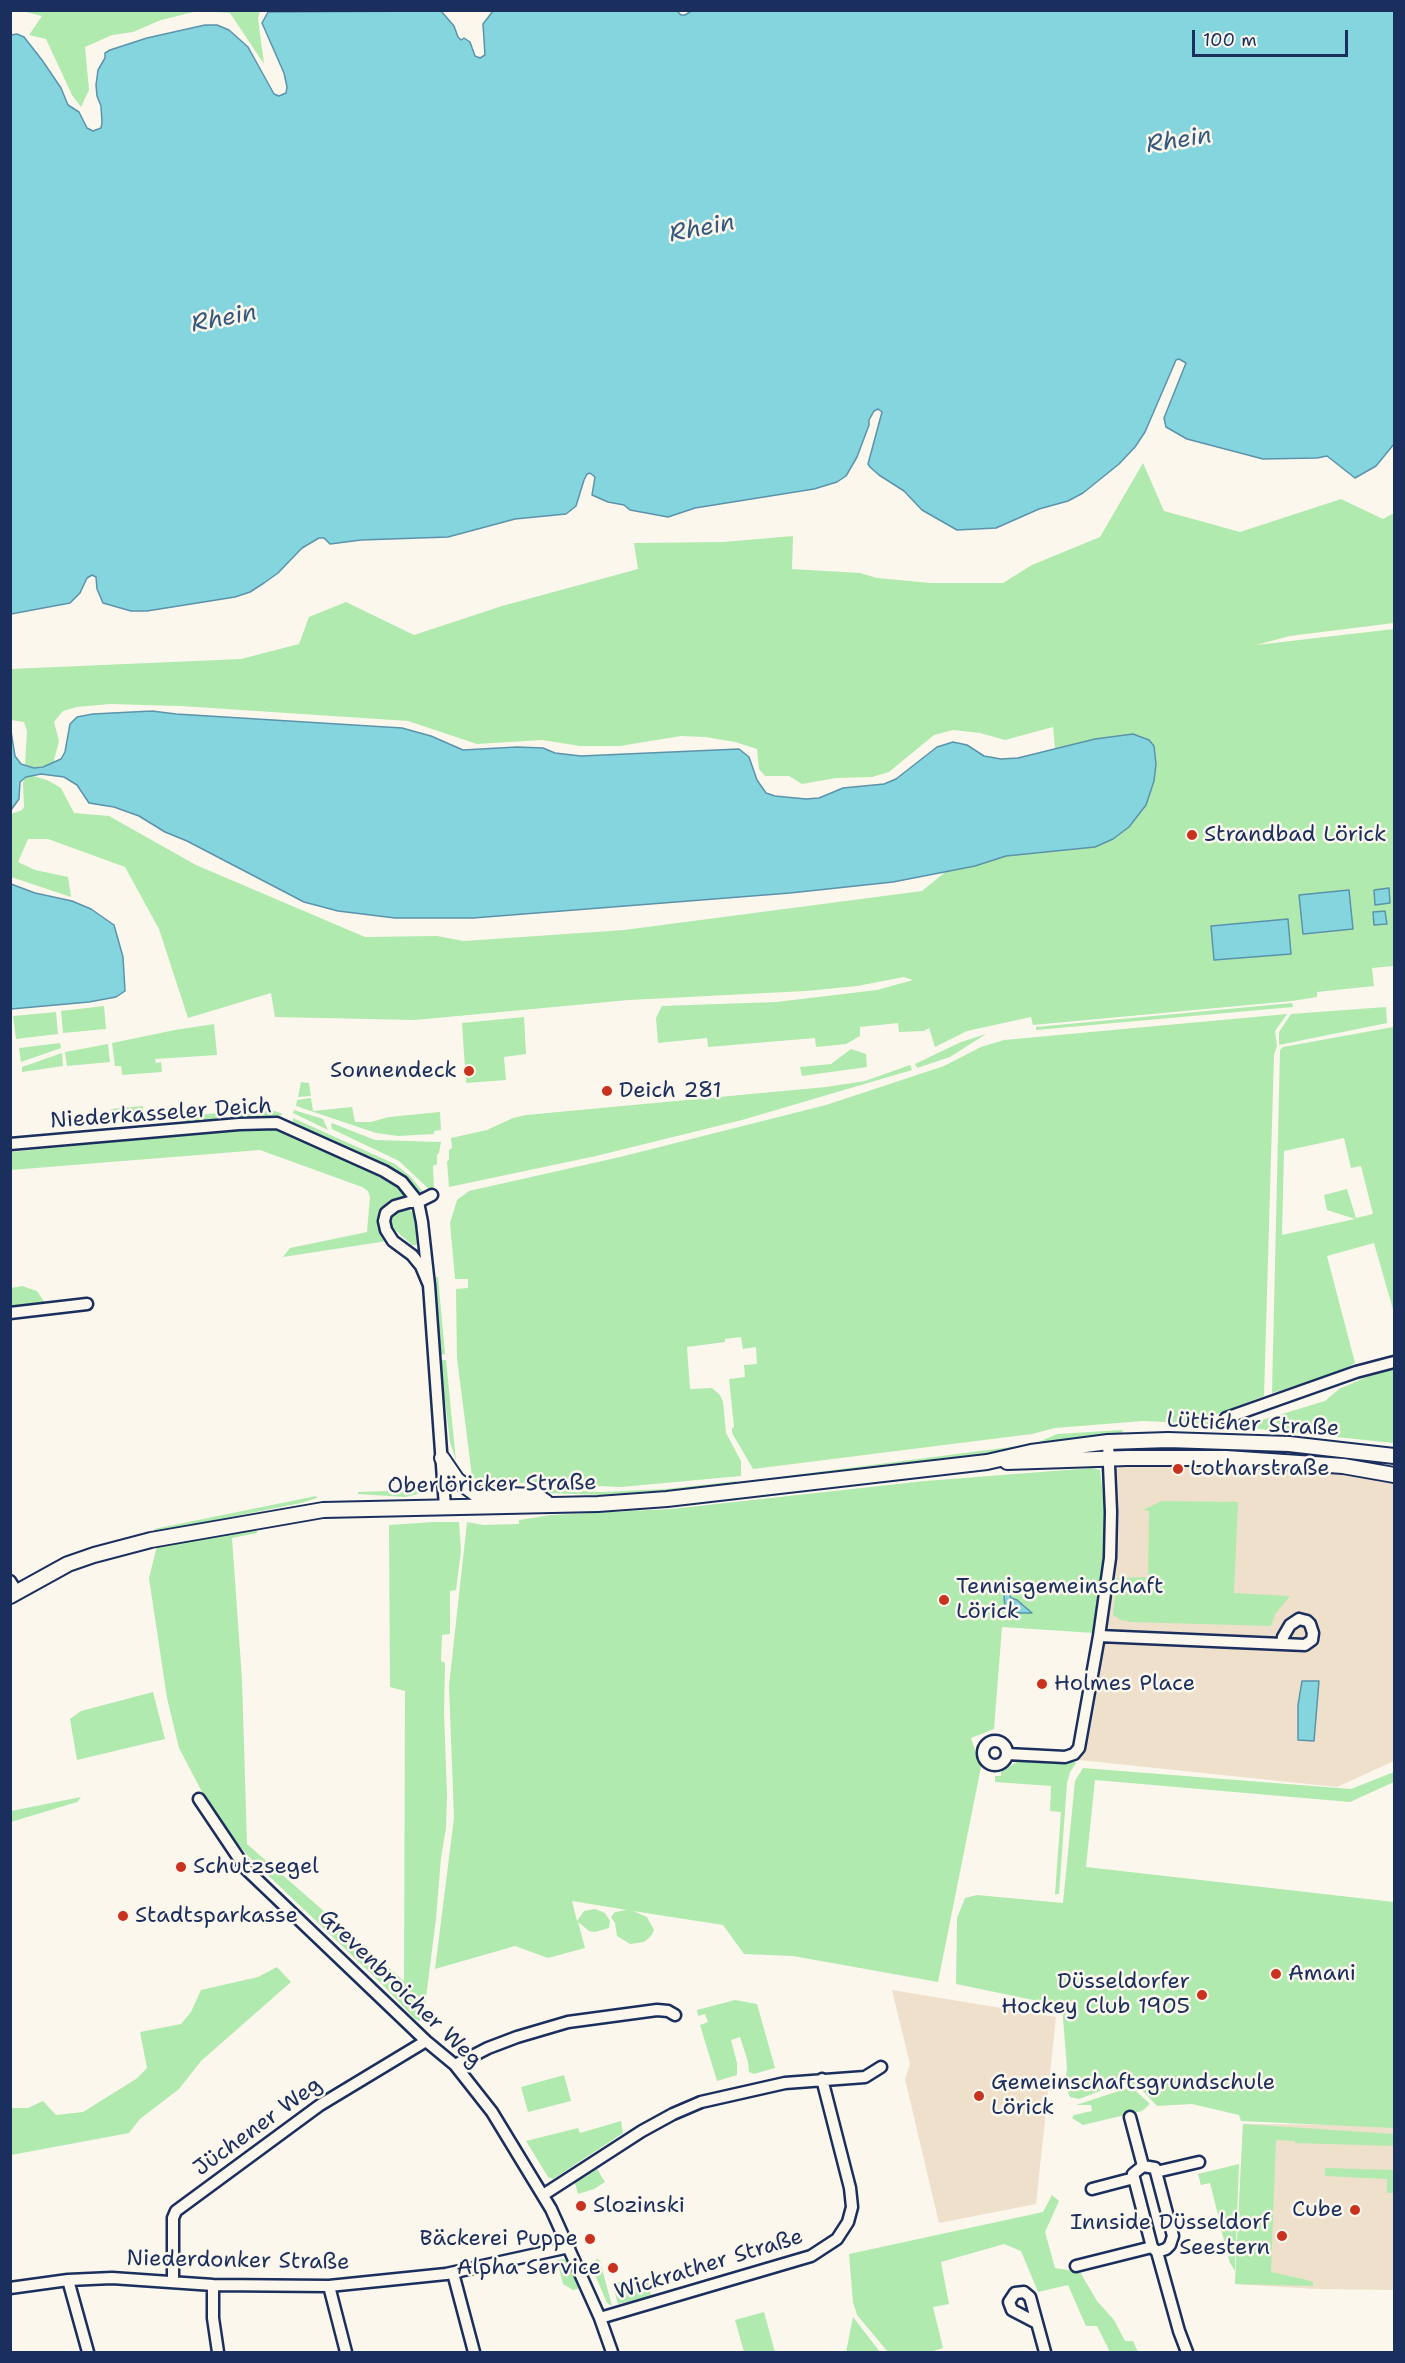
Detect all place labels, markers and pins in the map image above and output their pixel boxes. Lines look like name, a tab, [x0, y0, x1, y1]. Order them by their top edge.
place label: Strandbad Lörick	[1204, 822, 1387, 848]
marker: Strandbad Lörick	[1185, 828, 1199, 842]
place label: Sonnendeck	[330, 1058, 457, 1084]
marker: Sonnendeck	[462, 1064, 476, 1078]
place label: Deich 281	[619, 1078, 722, 1104]
marker: Deich 281	[600, 1084, 614, 1098]
place label: Lotharstraße	[1190, 1456, 1330, 1482]
marker: Lotharstraße	[1171, 1462, 1185, 1476]
place label: Tennisgemeinschaft Lörick	[956, 1574, 1164, 1626]
marker: Tennisgemeinschaft Lörick	[937, 1593, 951, 1607]
place label: Holmes Place	[1054, 1671, 1195, 1697]
marker: Holmes Place	[1035, 1677, 1049, 1691]
place label: Schutzsegel	[193, 1854, 319, 1880]
marker: Schutzsegel	[174, 1860, 188, 1874]
place label: Stadtsparkasse	[135, 1903, 298, 1929]
marker: Stadtsparkasse	[116, 1909, 130, 1923]
place label: Amani	[1288, 1961, 1356, 1987]
marker: Amani	[1269, 1967, 1283, 1981]
place label: Düsseldorfer Hockey Club 1905	[1001, 1969, 1190, 2020]
marker: Düsseldorfer Hockey Club 1905	[1195, 1988, 1209, 2002]
place label: Gemeinschaftsgrundschule Lörick	[991, 2070, 1275, 2122]
marker: Gemeinschaftsgrundschule Lörick	[972, 2089, 986, 2103]
place label: Slozinski	[593, 2193, 685, 2219]
place label: Cube	[1292, 2197, 1343, 2223]
marker: Slozinski	[574, 2199, 588, 2213]
marker: Cube	[1348, 2203, 1362, 2217]
place label: Innside Düsseldorf Seestern	[1070, 2210, 1270, 2262]
place label: Bäckerei Puppe	[420, 2226, 578, 2252]
marker: Innside Düsseldorf Seestern	[1275, 2229, 1289, 2243]
marker: Bäckerei Puppe	[583, 2232, 597, 2246]
place label: Alpha Service	[456, 2255, 601, 2281]
marker: Alpha Service	[606, 2261, 620, 2275]

